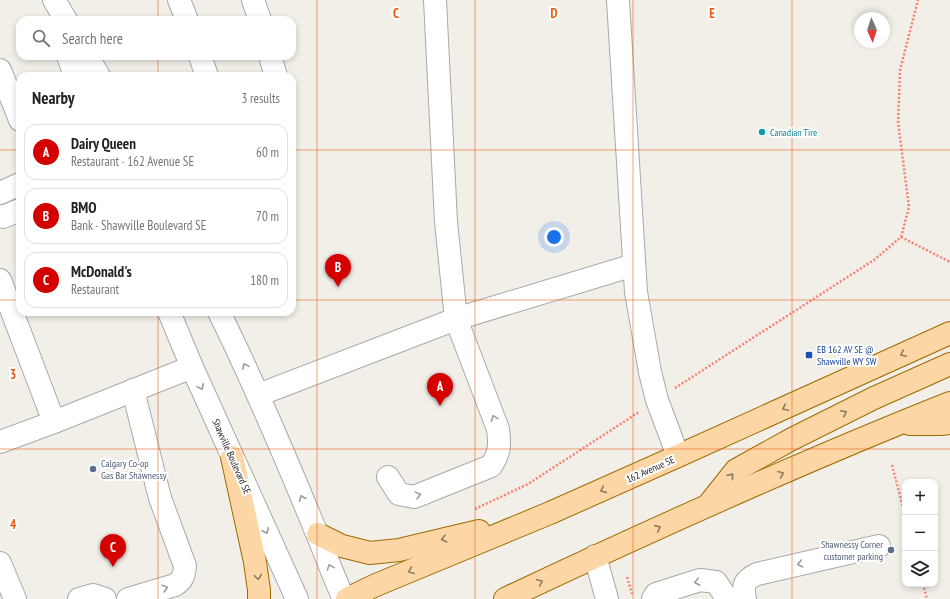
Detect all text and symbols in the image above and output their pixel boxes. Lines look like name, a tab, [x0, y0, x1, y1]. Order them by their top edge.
text: C	[393, 5, 399, 22]
text: D	[551, 5, 558, 22]
text: E	[709, 5, 715, 22]
north arrow	[854, 12, 890, 48]
search box	[16, 16, 296, 60]
icon: search	[30, 27, 52, 49]
text: Search here	[62, 29, 123, 48]
text: Nearby	[32, 87, 75, 109]
text: 3 results	[241, 90, 280, 107]
place label: Canadian Tire	[770, 126, 817, 139]
marker: Canadian Tire	[757, 127, 767, 137]
text: Dairy Queen	[71, 134, 136, 153]
text: A	[43, 144, 49, 161]
text: 60 m	[256, 144, 279, 161]
text: Restaurant · 162 Avenue SE	[71, 153, 194, 170]
text: BMO	[71, 198, 97, 217]
text: B	[43, 208, 49, 225]
text: 70 m	[256, 208, 279, 225]
text: Bank · Shawville Boulevard SE	[71, 217, 206, 234]
your location	[544, 227, 564, 247]
pin: B	[325, 254, 351, 287]
text: McDonald's	[71, 262, 132, 281]
text: C	[43, 272, 49, 289]
text: 180 m	[250, 272, 279, 289]
text: Restaurant	[71, 281, 119, 298]
place label: EB 162 AV SE @ Shawville WY SW	[817, 343, 877, 368]
one-way arrow	[900, 349, 907, 357]
marker: EB 162 AV SE @ Shawville WY SW	[804, 350, 814, 360]
one-way arrow	[242, 362, 250, 370]
text: 3	[10, 366, 16, 383]
pin: A	[427, 373, 453, 406]
one-way arrow	[196, 382, 204, 390]
one-way arrow	[782, 403, 789, 411]
one-way arrow	[840, 410, 848, 418]
one-way arrow	[490, 414, 498, 421]
street label: Shawville Boulevard SE	[209, 417, 254, 496]
street label: 162 Avenue SE	[624, 453, 676, 486]
place label: Calgary Co-op Gas Bar Shawnessy	[101, 457, 167, 482]
marker: Calgary Co-op Gas Bar Shawnessy	[88, 464, 98, 474]
one-way arrow	[777, 471, 785, 479]
one-way arrow	[727, 473, 734, 481]
map controls	[902, 479, 938, 587]
button: +	[902, 479, 938, 515]
one-way arrow	[599, 485, 606, 493]
one-way arrow	[414, 491, 421, 499]
one-way arrow	[299, 494, 307, 501]
button: −	[902, 515, 938, 551]
text: 4	[10, 516, 17, 533]
one-way arrow	[654, 525, 661, 533]
one-way arrow	[261, 526, 269, 534]
pin: C	[100, 534, 126, 567]
one-way arrow	[441, 535, 447, 543]
place label: Shawnessy Corner customer parking	[821, 538, 883, 563]
marker: Shawnessy Corner customer parking	[886, 545, 896, 555]
button: layers	[902, 551, 938, 587]
one-way arrow	[797, 559, 803, 567]
one-way arrow	[326, 563, 334, 570]
one-way arrow	[407, 566, 415, 574]
one-way arrow	[253, 574, 261, 581]
one-way arrow	[694, 577, 700, 586]
one-way arrow	[536, 579, 543, 587]
one-way arrow	[162, 584, 169, 593]

